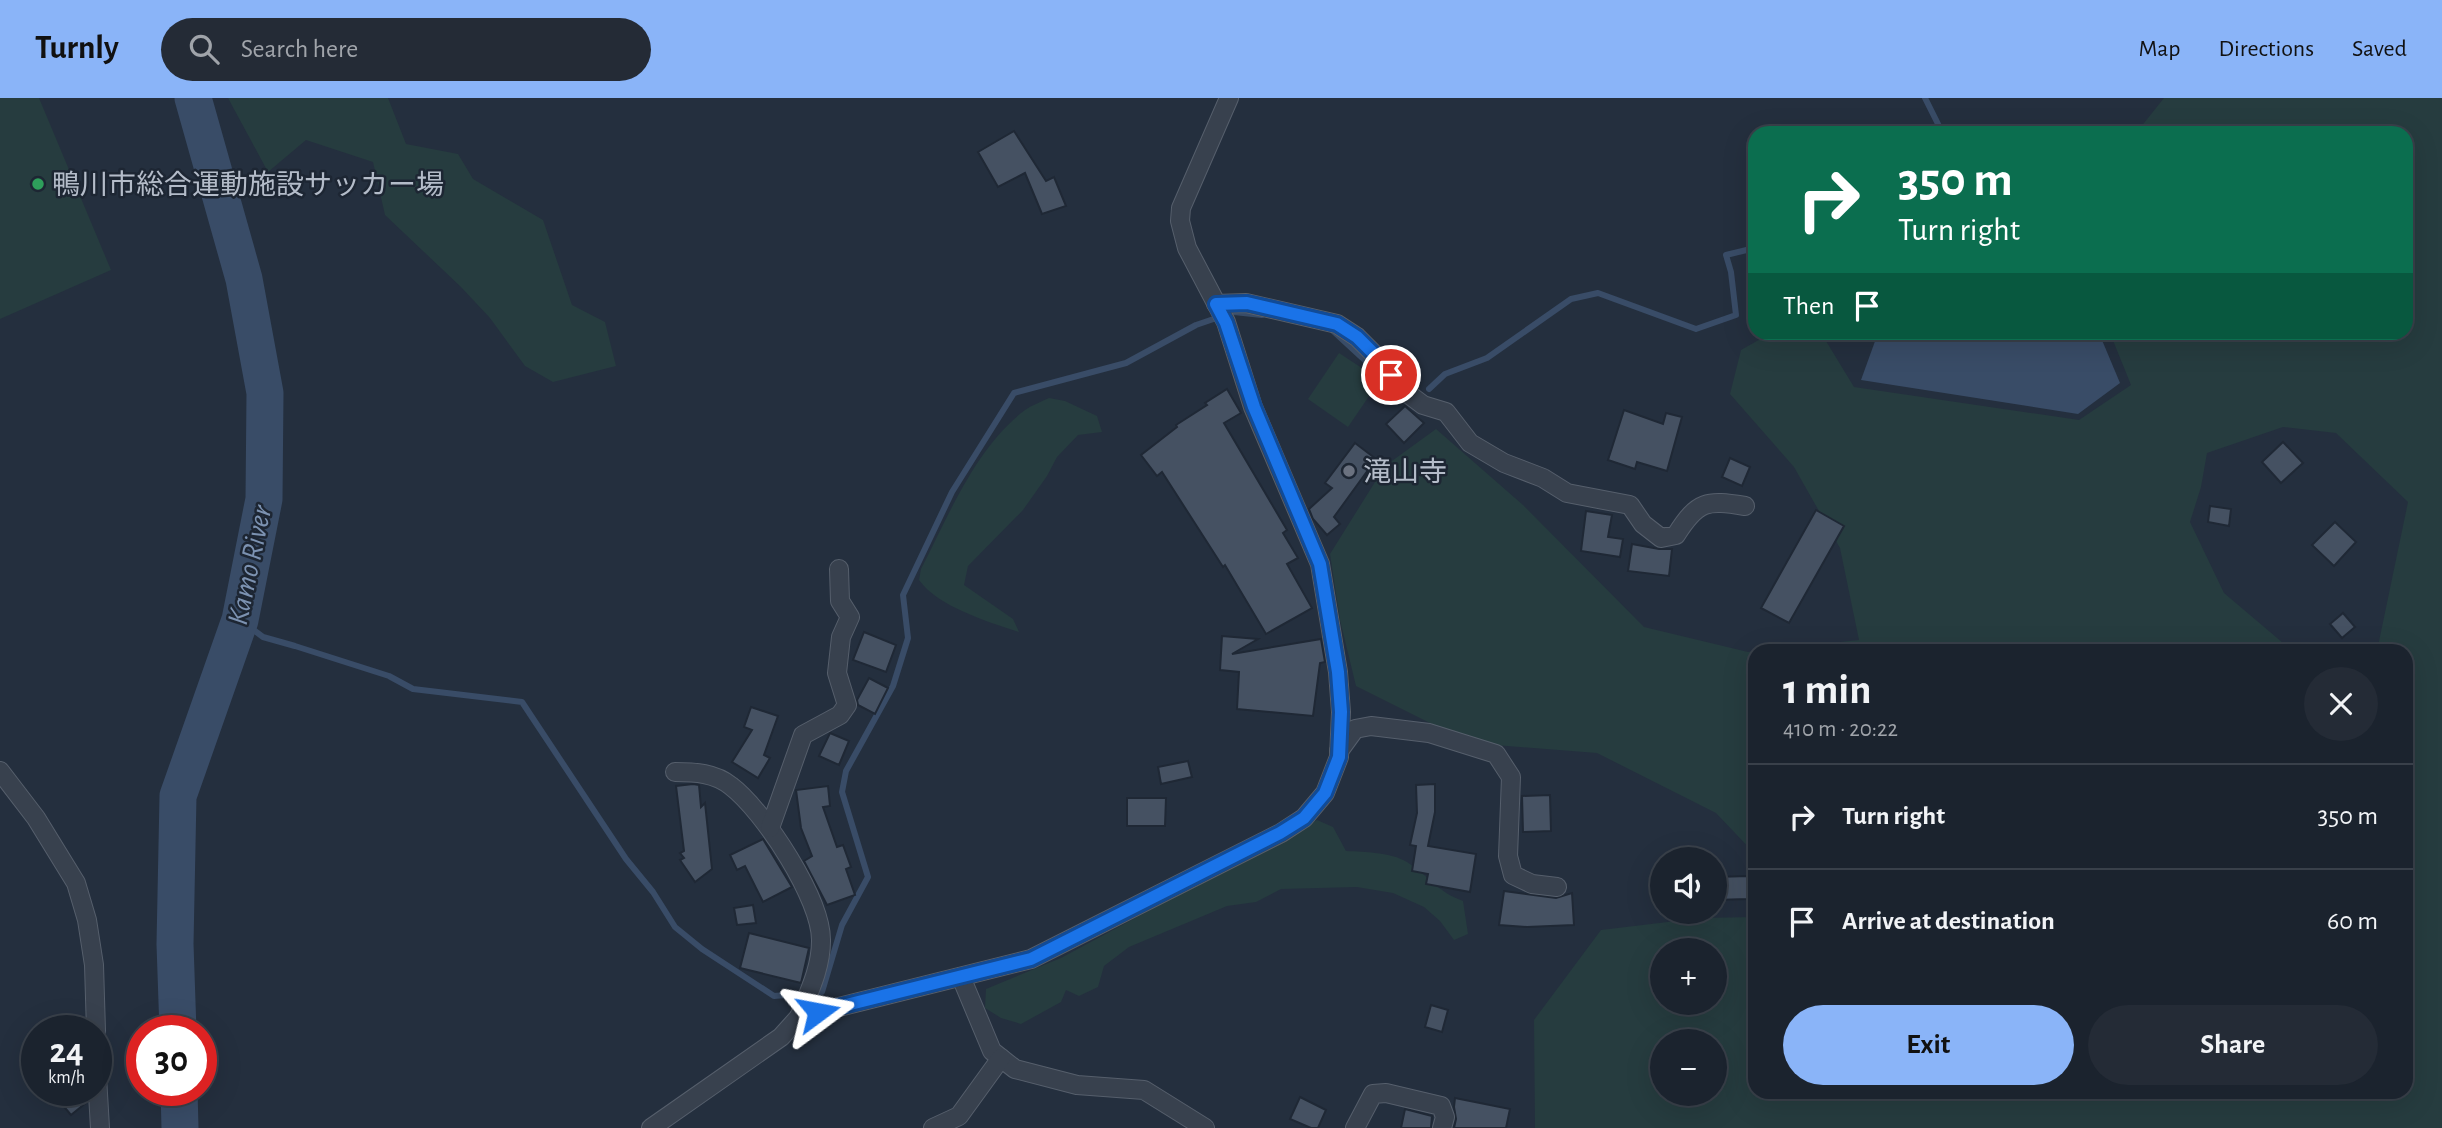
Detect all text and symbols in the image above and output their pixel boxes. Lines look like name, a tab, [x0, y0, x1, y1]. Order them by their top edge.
search box	[161, 18, 651, 81]
icon: search	[185, 30, 223, 68]
text: Turnly	[35, 32, 119, 65]
text: Search here	[241, 36, 358, 62]
text: Map	[2138, 37, 2180, 61]
text: Directions	[2218, 37, 2314, 61]
text: Saved	[2352, 37, 2407, 61]
icon: right	[1783, 154, 1874, 245]
text: 350 m	[1898, 156, 2013, 205]
place label: 鴨川市総合運動施設サッカー場	[52, 170, 444, 200]
marker: 鴨川市総合運動施設サッカー場	[30, 176, 46, 192]
text: Turn right	[1898, 214, 2020, 246]
icon: arrive	[1848, 287, 1886, 325]
text: Then	[1783, 293, 1834, 319]
pin	[1361, 345, 1421, 405]
icon: arrive	[1372, 356, 1410, 394]
place label: 滝山寺	[1363, 457, 1447, 487]
marker: 滝山寺	[1341, 463, 1357, 479]
water label: Kamo River	[223, 501, 278, 628]
button: close	[2304, 667, 2378, 741]
text: 1 min	[1783, 669, 1872, 711]
text: 410 m · 20:22	[1783, 718, 1898, 741]
icon: right	[1783, 798, 1821, 836]
text: Turn right	[1842, 803, 1945, 829]
text: 350 m	[2318, 803, 2378, 829]
map controls	[1650, 847, 1727, 1106]
button: sound	[1650, 847, 1727, 924]
icon: arrive	[1783, 903, 1821, 941]
text: Arrive at destination	[1842, 908, 2055, 934]
text: 60 m	[2327, 908, 2378, 934]
button: +	[1650, 938, 1727, 1015]
position arrow	[781, 975, 855, 1049]
button: Exit	[1783, 1005, 2074, 1085]
button: Share	[2088, 1005, 2378, 1085]
speed limit sign: 30	[126, 1015, 217, 1106]
button: −	[1650, 1029, 1727, 1106]
text: 24	[49, 1034, 84, 1069]
text: km/h	[48, 1069, 85, 1087]

